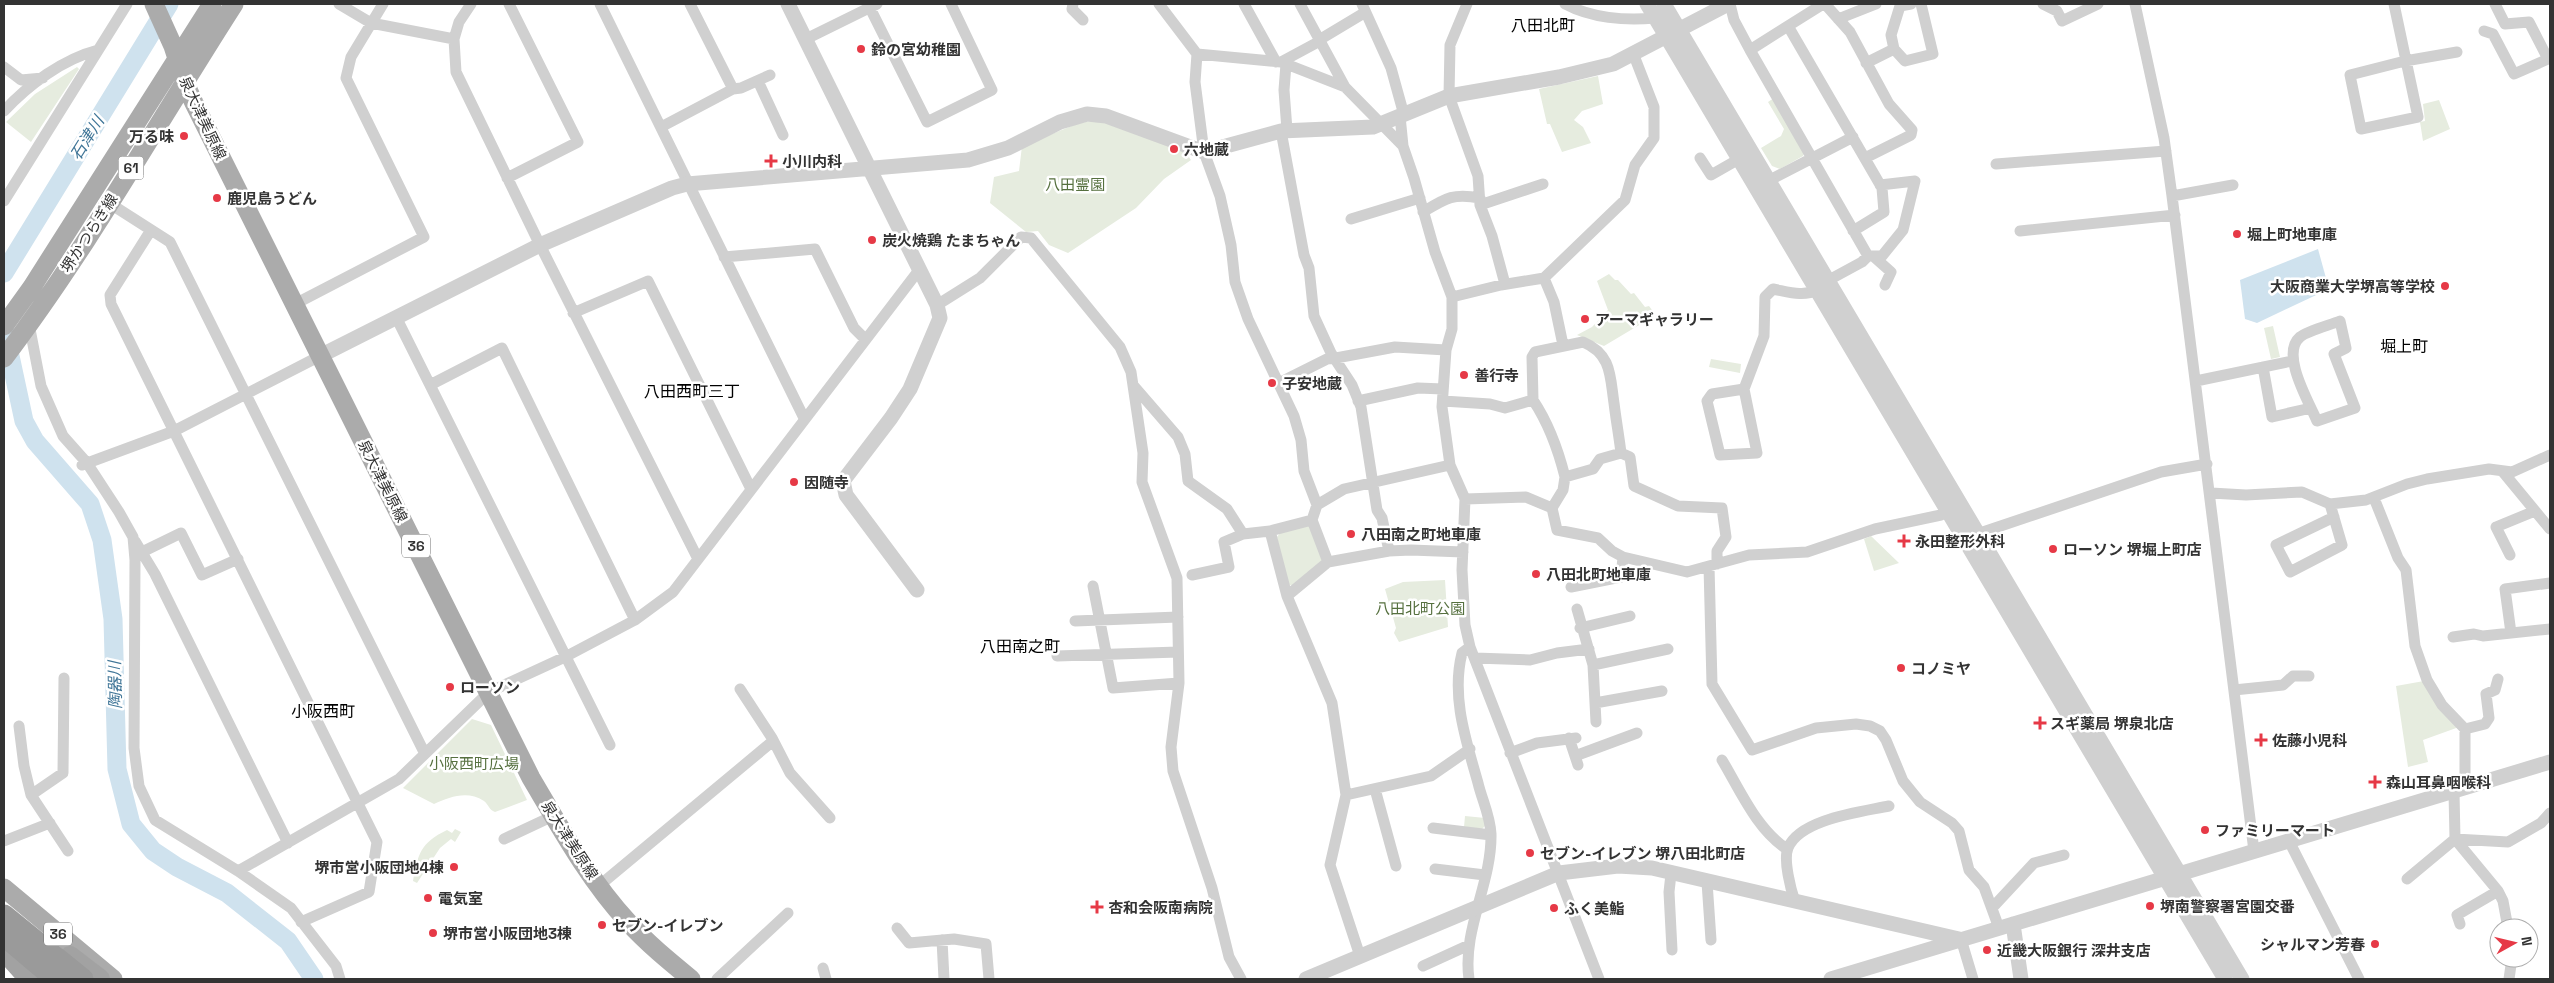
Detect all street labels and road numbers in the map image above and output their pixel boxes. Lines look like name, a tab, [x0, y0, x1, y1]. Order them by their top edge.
street label: 泉大津美原線	[175, 73, 231, 163]
road number: 61	[118, 156, 144, 180]
street label: 堺かつらぎ線	[57, 190, 121, 276]
street label: 泉大津美原線	[354, 437, 412, 525]
road number: 36	[402, 534, 430, 558]
street label: 泉大津美原線	[538, 797, 602, 883]
road number: 36	[44, 922, 72, 946]

